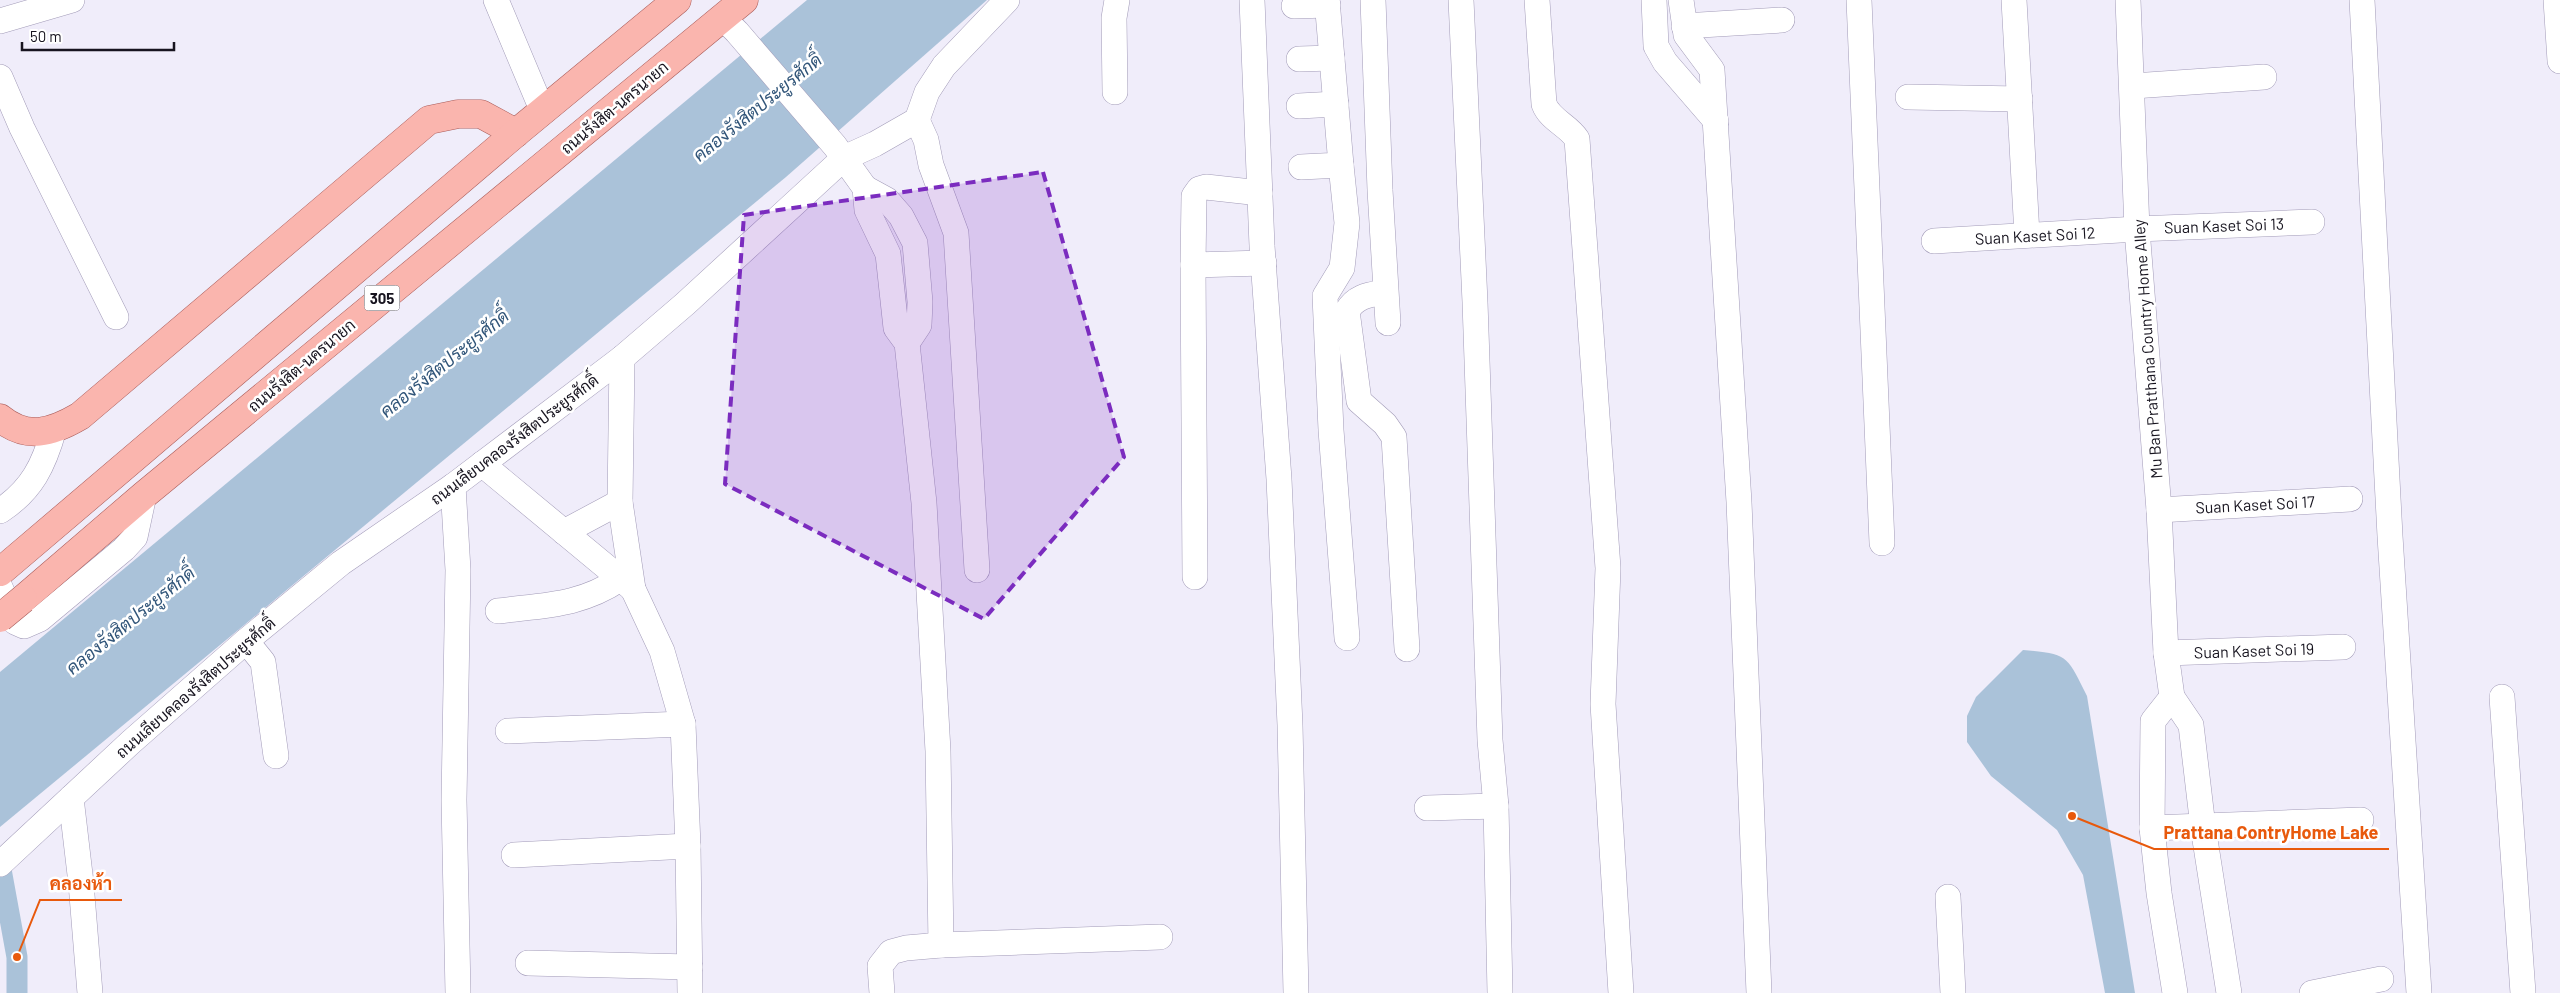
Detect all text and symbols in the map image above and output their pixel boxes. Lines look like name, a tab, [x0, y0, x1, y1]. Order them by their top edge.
scale bar	[22, 20, 175, 52]
text: 50 m	[30, 27, 62, 45]
water label: คลองรังสิตประยูรศักดิ์	[686, 43, 831, 168]
street label: ถนนรังสิต-นครนายก	[557, 57, 671, 157]
street label: Suan Kaset Soi 13	[2164, 213, 2284, 237]
street label: Mu Ban Pratthana Country Home Alley	[2128, 218, 2166, 479]
street label: Suan Kaset Soi 12	[1974, 222, 2096, 248]
road number: 305	[364, 286, 400, 310]
water label: คลองรังสิตประยูรศักดิ์	[373, 299, 518, 424]
street label: ถนนรังสิต-นครนายก	[244, 315, 358, 415]
street label: ถนนเลียบคลองรังสิตประยูรศักดิ์	[424, 366, 603, 511]
street label: Suan Kaset Soi 17	[2195, 491, 2316, 517]
water label: คลองรังสิตประยูรศักดิ์	[59, 556, 204, 681]
street label: ถนนเลียบคลองรังสิตประยูรศักดิ์	[109, 609, 281, 764]
street label: Suan Kaset Soi 19	[2194, 638, 2314, 662]
callout: Prattana ContryHome Lake	[2154, 816, 2389, 849]
text: Prattana ContryHome Lake	[2164, 821, 2379, 843]
callout: คลองห้า	[40, 867, 122, 900]
text: คลองห้า	[50, 872, 112, 894]

